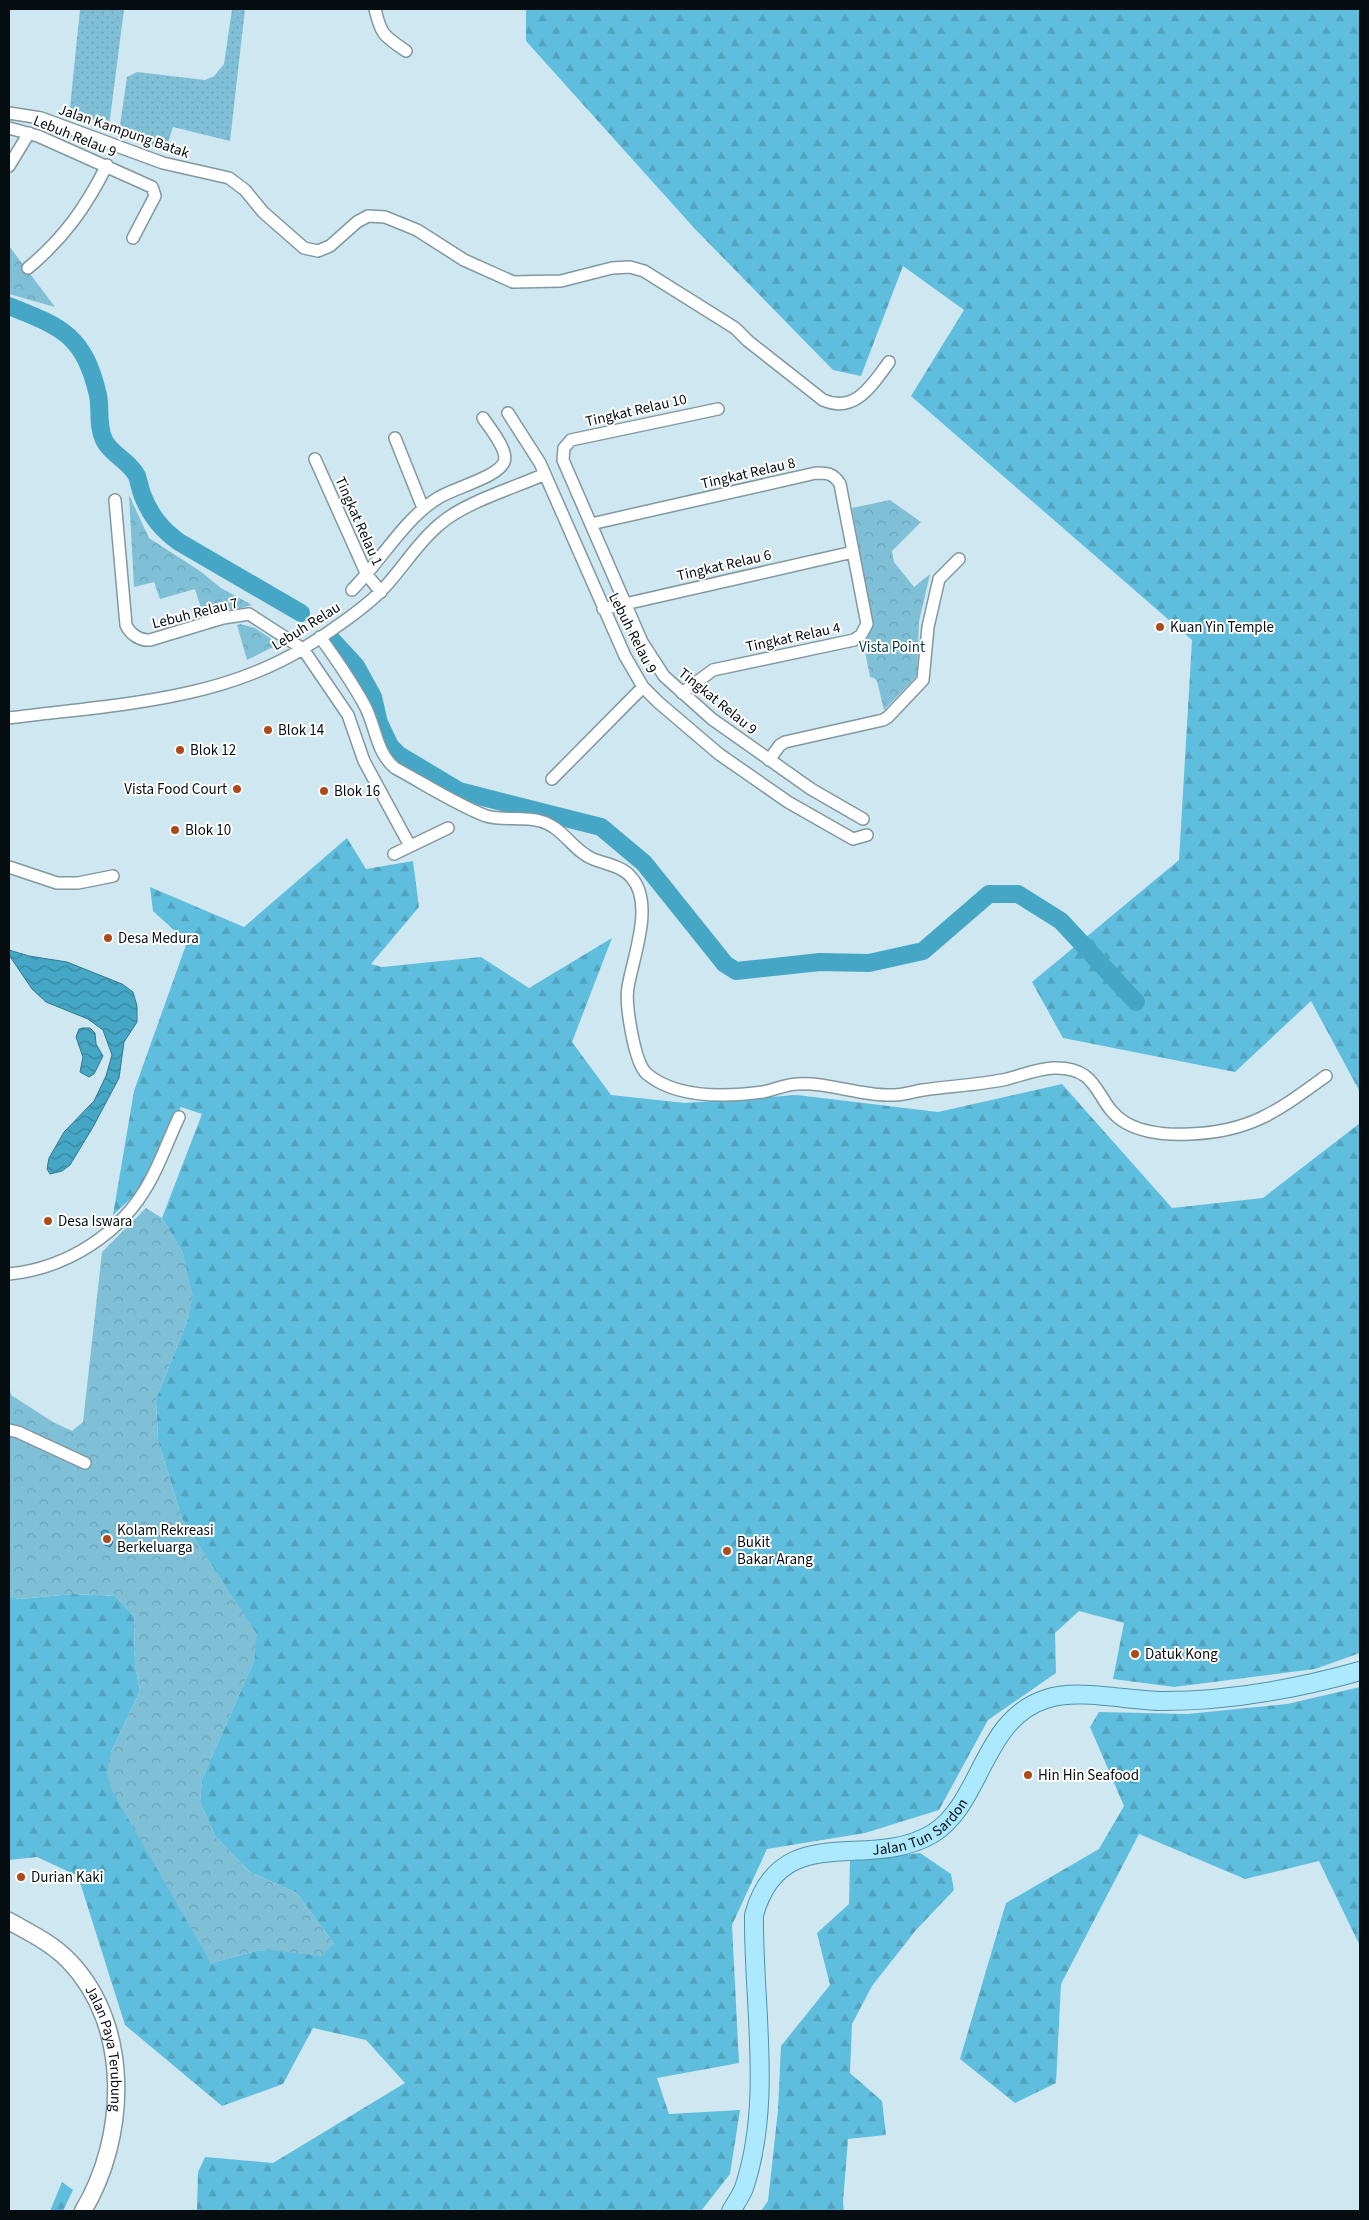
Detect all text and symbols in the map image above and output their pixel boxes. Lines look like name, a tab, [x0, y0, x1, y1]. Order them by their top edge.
street label: Jalan Kampung Batak	[56, 99, 193, 164]
street label: Lebuh Relau 9	[30, 110, 120, 163]
street label: Tingkat Relau 10	[583, 389, 689, 432]
street label: Tingkat Relau 8	[699, 452, 797, 495]
street label: Tingkat Relau 1	[329, 473, 388, 569]
street label: Tingkat Relau 6	[675, 544, 773, 587]
street label: Lebuh Relau 9	[603, 589, 662, 677]
street label: Lebuh Relau 7	[150, 593, 240, 634]
street label: Lebuh Relau	[268, 597, 345, 656]
street label: Tingkat Relau 4	[744, 617, 843, 658]
place label: Kuan Yin Temple	[1170, 617, 1274, 638]
marker: Kuan Yin Temple	[1154, 621, 1166, 633]
park label: Vista Point	[859, 637, 925, 658]
street label: Tingkat Relau 9	[674, 663, 762, 740]
place label: Blok 14	[278, 720, 325, 741]
marker: Blok 14	[262, 724, 274, 736]
place label: Blok 12	[190, 740, 236, 761]
marker: Blok 12	[174, 744, 186, 756]
place label: Vista Food Court	[124, 779, 227, 800]
place label: Blok 16	[334, 781, 380, 802]
marker: Vista Food Court	[231, 783, 243, 795]
marker: Blok 16	[318, 785, 330, 797]
place label: Blok 10	[185, 820, 231, 841]
marker: Blok 10	[169, 824, 181, 836]
place label: Desa Medura	[118, 928, 199, 949]
marker: Desa Medura	[102, 932, 114, 944]
place label: Desa Iswara	[58, 1211, 132, 1232]
marker: Desa Iswara	[42, 1215, 54, 1227]
place label: Kolam Rekreasi Berkeluarga	[117, 1520, 214, 1558]
place label: Bukit Bakar Arang	[737, 1532, 813, 1570]
marker: Kolam Rekreasi Berkeluarga	[101, 1533, 113, 1545]
marker: Bukit Bakar Arang	[721, 1545, 733, 1557]
place label: Datuk Kong	[1145, 1644, 1218, 1665]
marker: Datuk Kong	[1129, 1648, 1141, 1660]
place label: Hin Hin Seafood	[1038, 1765, 1139, 1786]
marker: Hin Hin Seafood	[1022, 1769, 1034, 1781]
street label: Jalan Tun Sardon	[872, 1794, 973, 1861]
place label: Durian Kaki	[31, 1867, 103, 1888]
marker: Durian Kaki	[15, 1871, 27, 1883]
street label: Jalan Paya Terubung	[80, 1981, 126, 2113]

